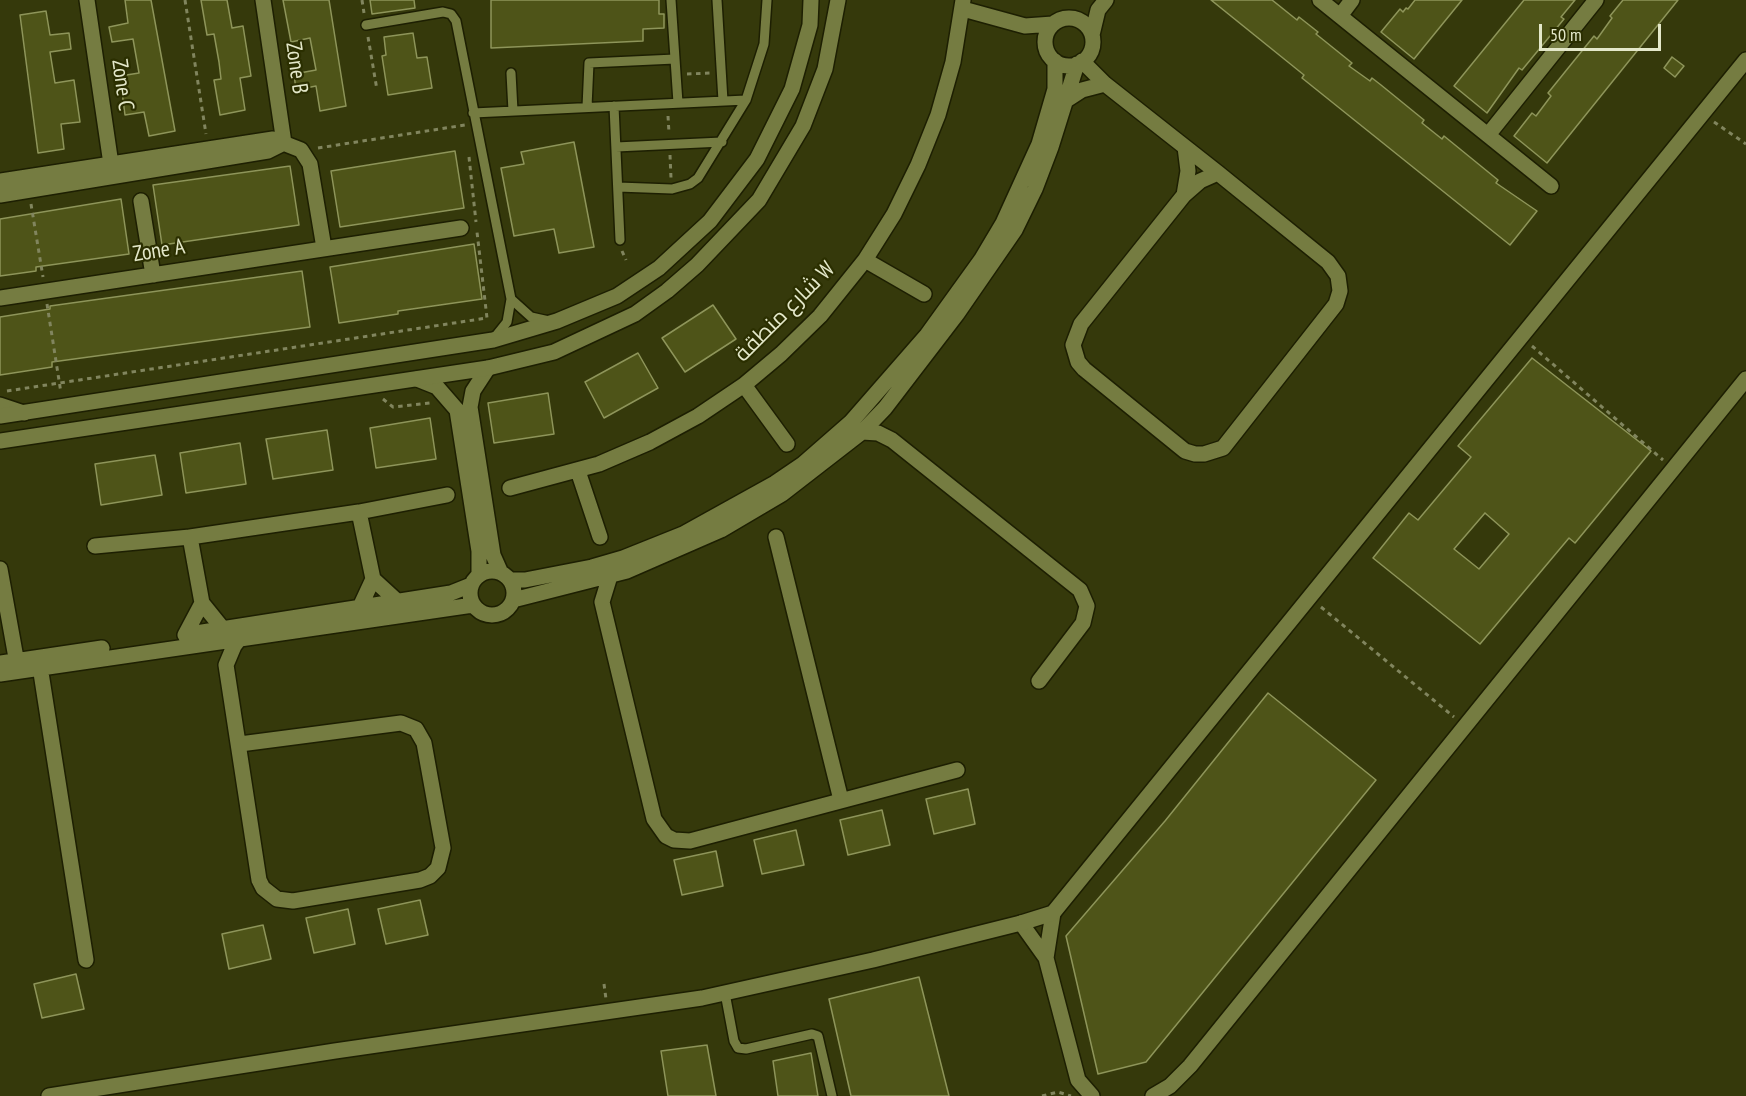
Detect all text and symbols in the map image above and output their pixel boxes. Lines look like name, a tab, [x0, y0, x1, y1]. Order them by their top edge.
scale bar	[1542, 12, 1664, 50]
text: 50 m	[1550, 23, 1582, 46]
street label: Zone B	[279, 40, 313, 96]
street label: Zone C	[105, 58, 139, 112]
street label: Zone A	[131, 234, 187, 268]
street label: شارع منطقة W	[730, 257, 840, 367]

